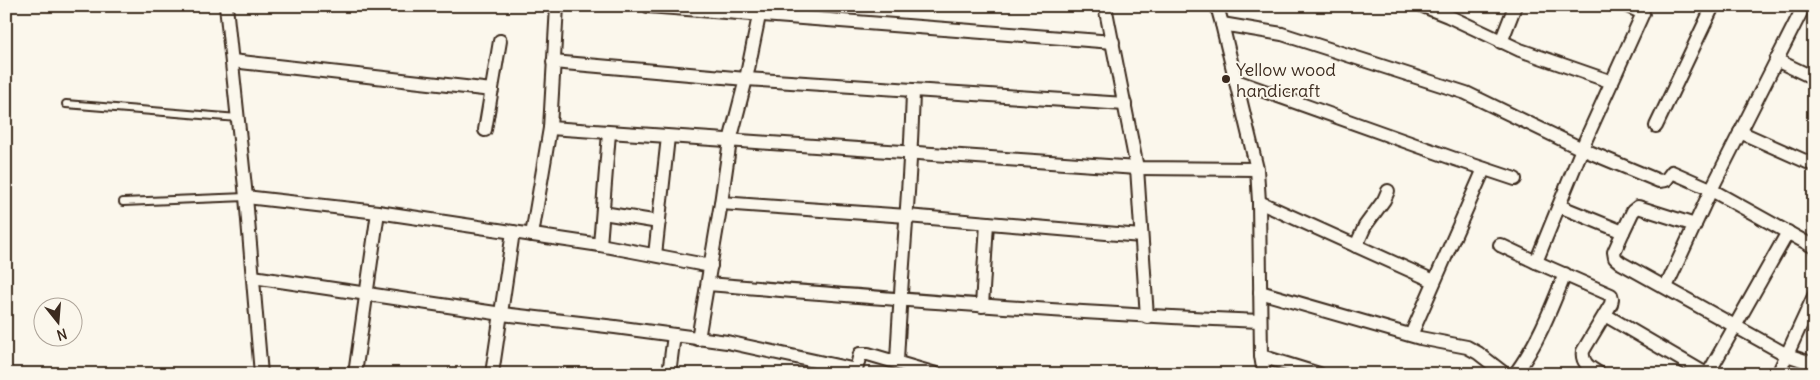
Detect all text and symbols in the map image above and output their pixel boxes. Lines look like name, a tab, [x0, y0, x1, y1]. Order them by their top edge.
place label: Yellow wood handicraft	[1236, 58, 1336, 102]
marker: Yellow wood handicraft	[1220, 73, 1232, 85]
north arrow	[32, 298, 82, 348]
text: N	[55, 324, 69, 344]

